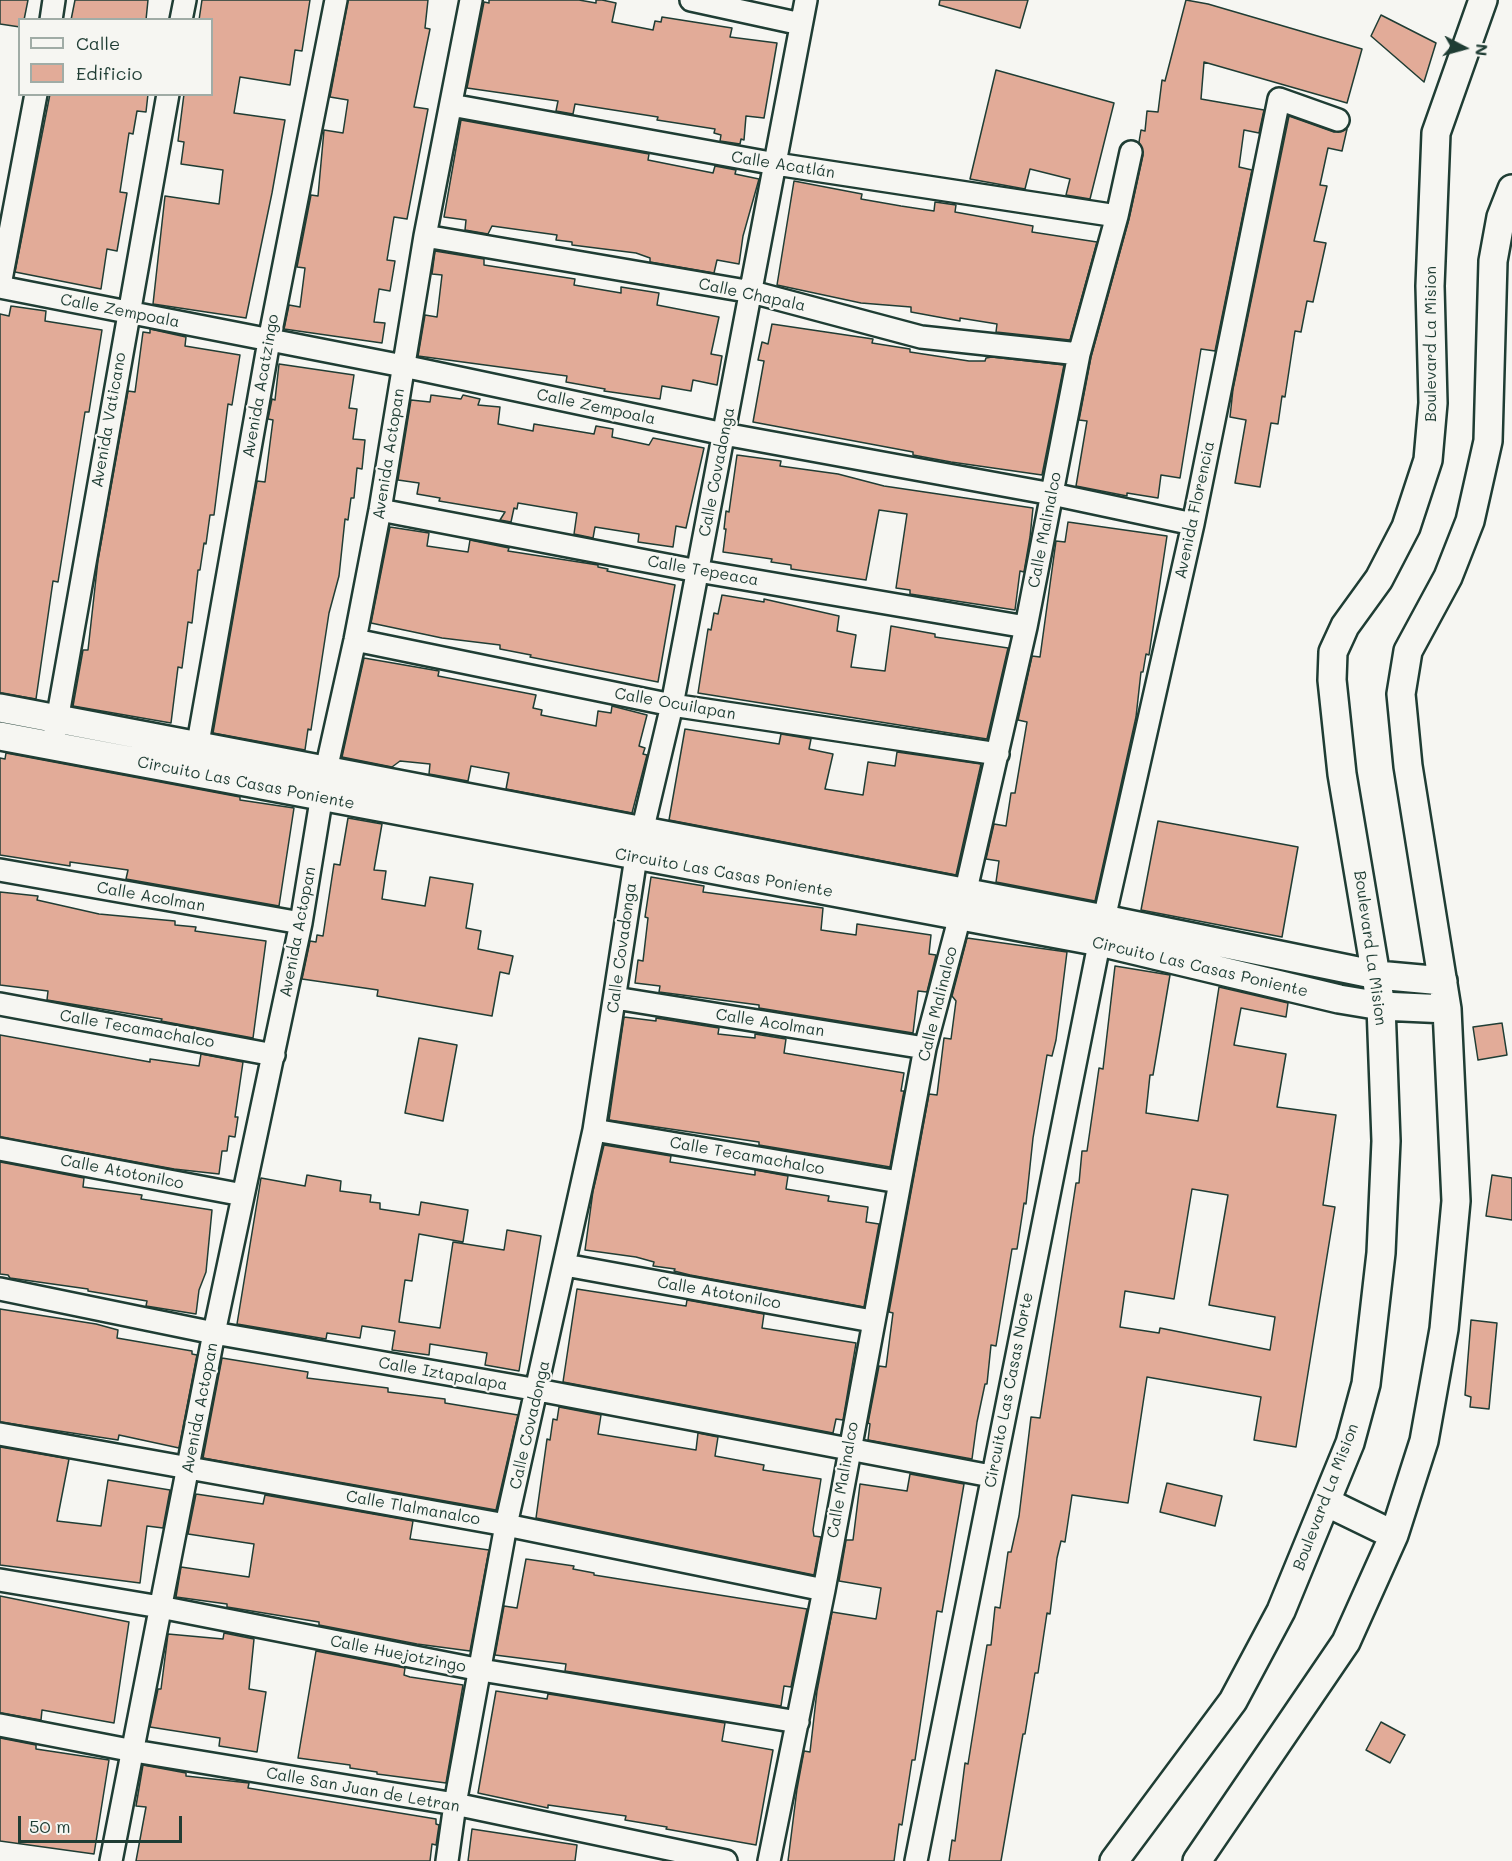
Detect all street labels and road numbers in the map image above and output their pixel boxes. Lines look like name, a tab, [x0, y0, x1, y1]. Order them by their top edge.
street label: Calle Acatlán	[730, 147, 836, 183]
street label: Boulevard La Mision	[1421, 266, 1441, 422]
street label: Calle Chapala	[697, 274, 807, 316]
street label: Calle Zempoala	[59, 290, 181, 332]
street label: Avenida Acatzingo	[239, 313, 283, 459]
street label: Avenida Vaticano	[88, 351, 130, 489]
street label: Calle Zempoala	[535, 385, 657, 429]
street label: Avenida Actopan	[369, 387, 409, 521]
street label: Calle Covadonga	[695, 406, 739, 538]
street label: Avenida Florencia	[1171, 439, 1219, 581]
street label: Calle Malinalco	[1024, 470, 1066, 590]
street label: Calle Tepeaca	[646, 552, 760, 590]
street label: Calle Ocuilapan	[613, 684, 737, 724]
street label: Circuito Las Casas Poniente	[136, 752, 356, 814]
street label: Circuito Las Casas Poniente	[613, 844, 835, 902]
street label: Avenida Actopan	[276, 865, 320, 999]
street label: Boulevard La Mision	[1350, 869, 1390, 1027]
street label: Calle Acolman	[95, 878, 207, 916]
street label: Calle Covadonga	[603, 882, 641, 1014]
street label: Circuito Las Casas Poniente	[1090, 933, 1310, 1001]
street label: Calle Malinalco	[914, 945, 962, 1063]
street label: Calle Acolman	[714, 1005, 826, 1041]
street label: Calle Tecamachalco	[58, 1006, 216, 1052]
street label: Calle Tecamachalco	[668, 1133, 826, 1179]
street label: Calle Atotonilco	[59, 1151, 185, 1193]
street label: Calle Atotonilco	[656, 1273, 782, 1313]
street label: Circuito Las Casas Norte	[981, 1291, 1037, 1489]
street label: Avenida Actopan	[178, 1341, 222, 1475]
street label: Calle Iztapalapa	[377, 1353, 509, 1395]
street label: Calle Covadonga	[506, 1359, 554, 1491]
street label: Calle Malinalco	[823, 1420, 863, 1540]
street label: Boulevard La Mision	[1289, 1421, 1363, 1573]
street label: Calle Tlalmanalco	[344, 1487, 482, 1529]
street label: Calle Huejotzingo	[329, 1631, 467, 1677]
street label: Calle San Juan de Letran	[265, 1764, 461, 1816]

